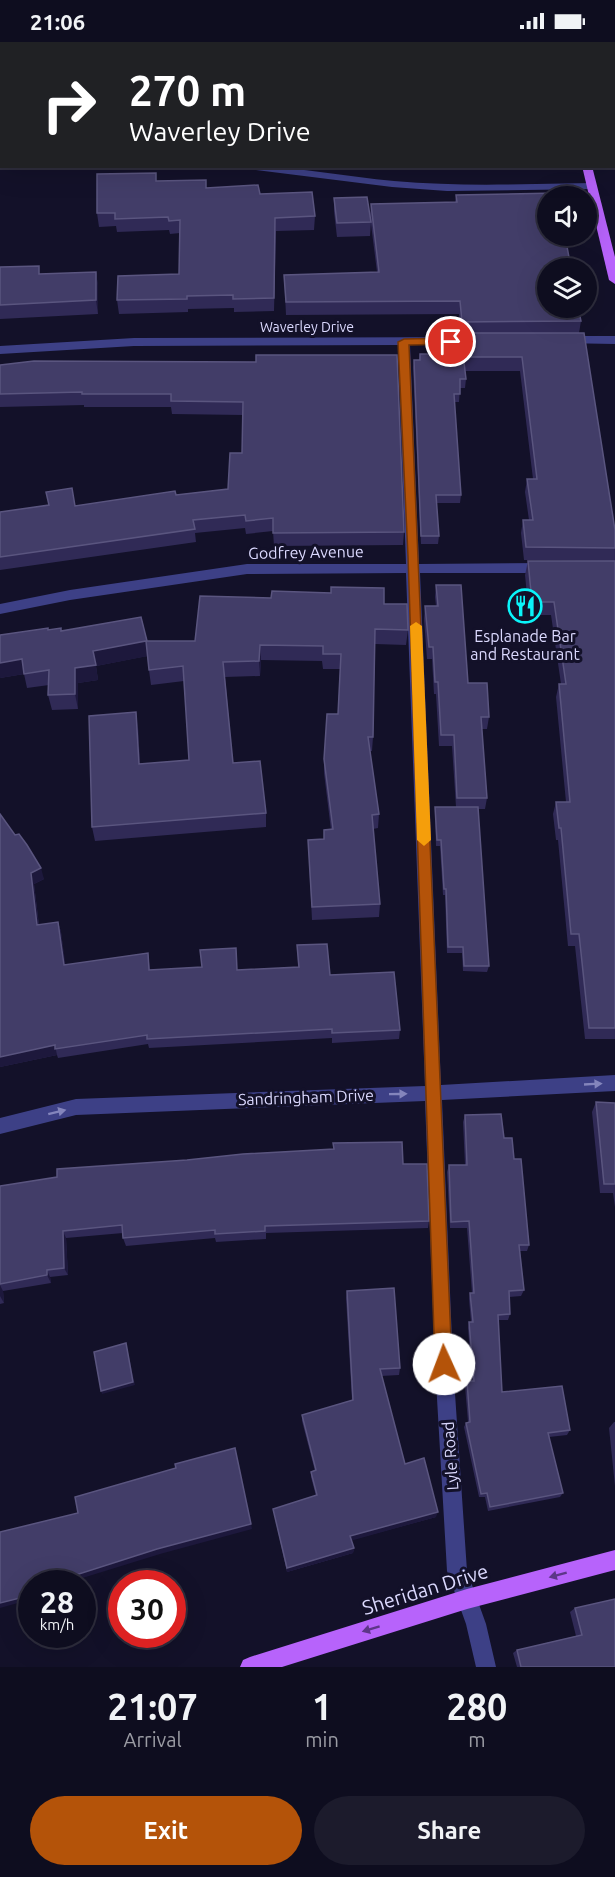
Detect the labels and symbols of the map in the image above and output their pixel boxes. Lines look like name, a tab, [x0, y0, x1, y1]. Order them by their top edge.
pin	[425, 316, 476, 367]
street label: Waverley Drive	[260, 319, 354, 335]
street label: Godfrey Avenue	[248, 542, 364, 562]
restaurant icon: Esplanade Bar and Restaurant	[507, 588, 543, 624]
place label: Esplanade Bar and Restaurant	[470, 627, 580, 663]
one-way arrow	[583, 1079, 602, 1088]
street label: Sandringham Drive	[238, 1086, 374, 1108]
one-way arrow	[388, 1089, 407, 1098]
one-way arrow	[48, 1107, 66, 1117]
position arrow	[412, 1332, 476, 1396]
street label: Lyle Road	[439, 1421, 461, 1491]
street label: Sheridan Drive	[359, 1559, 491, 1619]
speed limit sign: 30	[108, 1570, 186, 1648]
one-way arrow	[549, 1570, 568, 1580]
one-way arrow	[362, 1625, 380, 1634]

